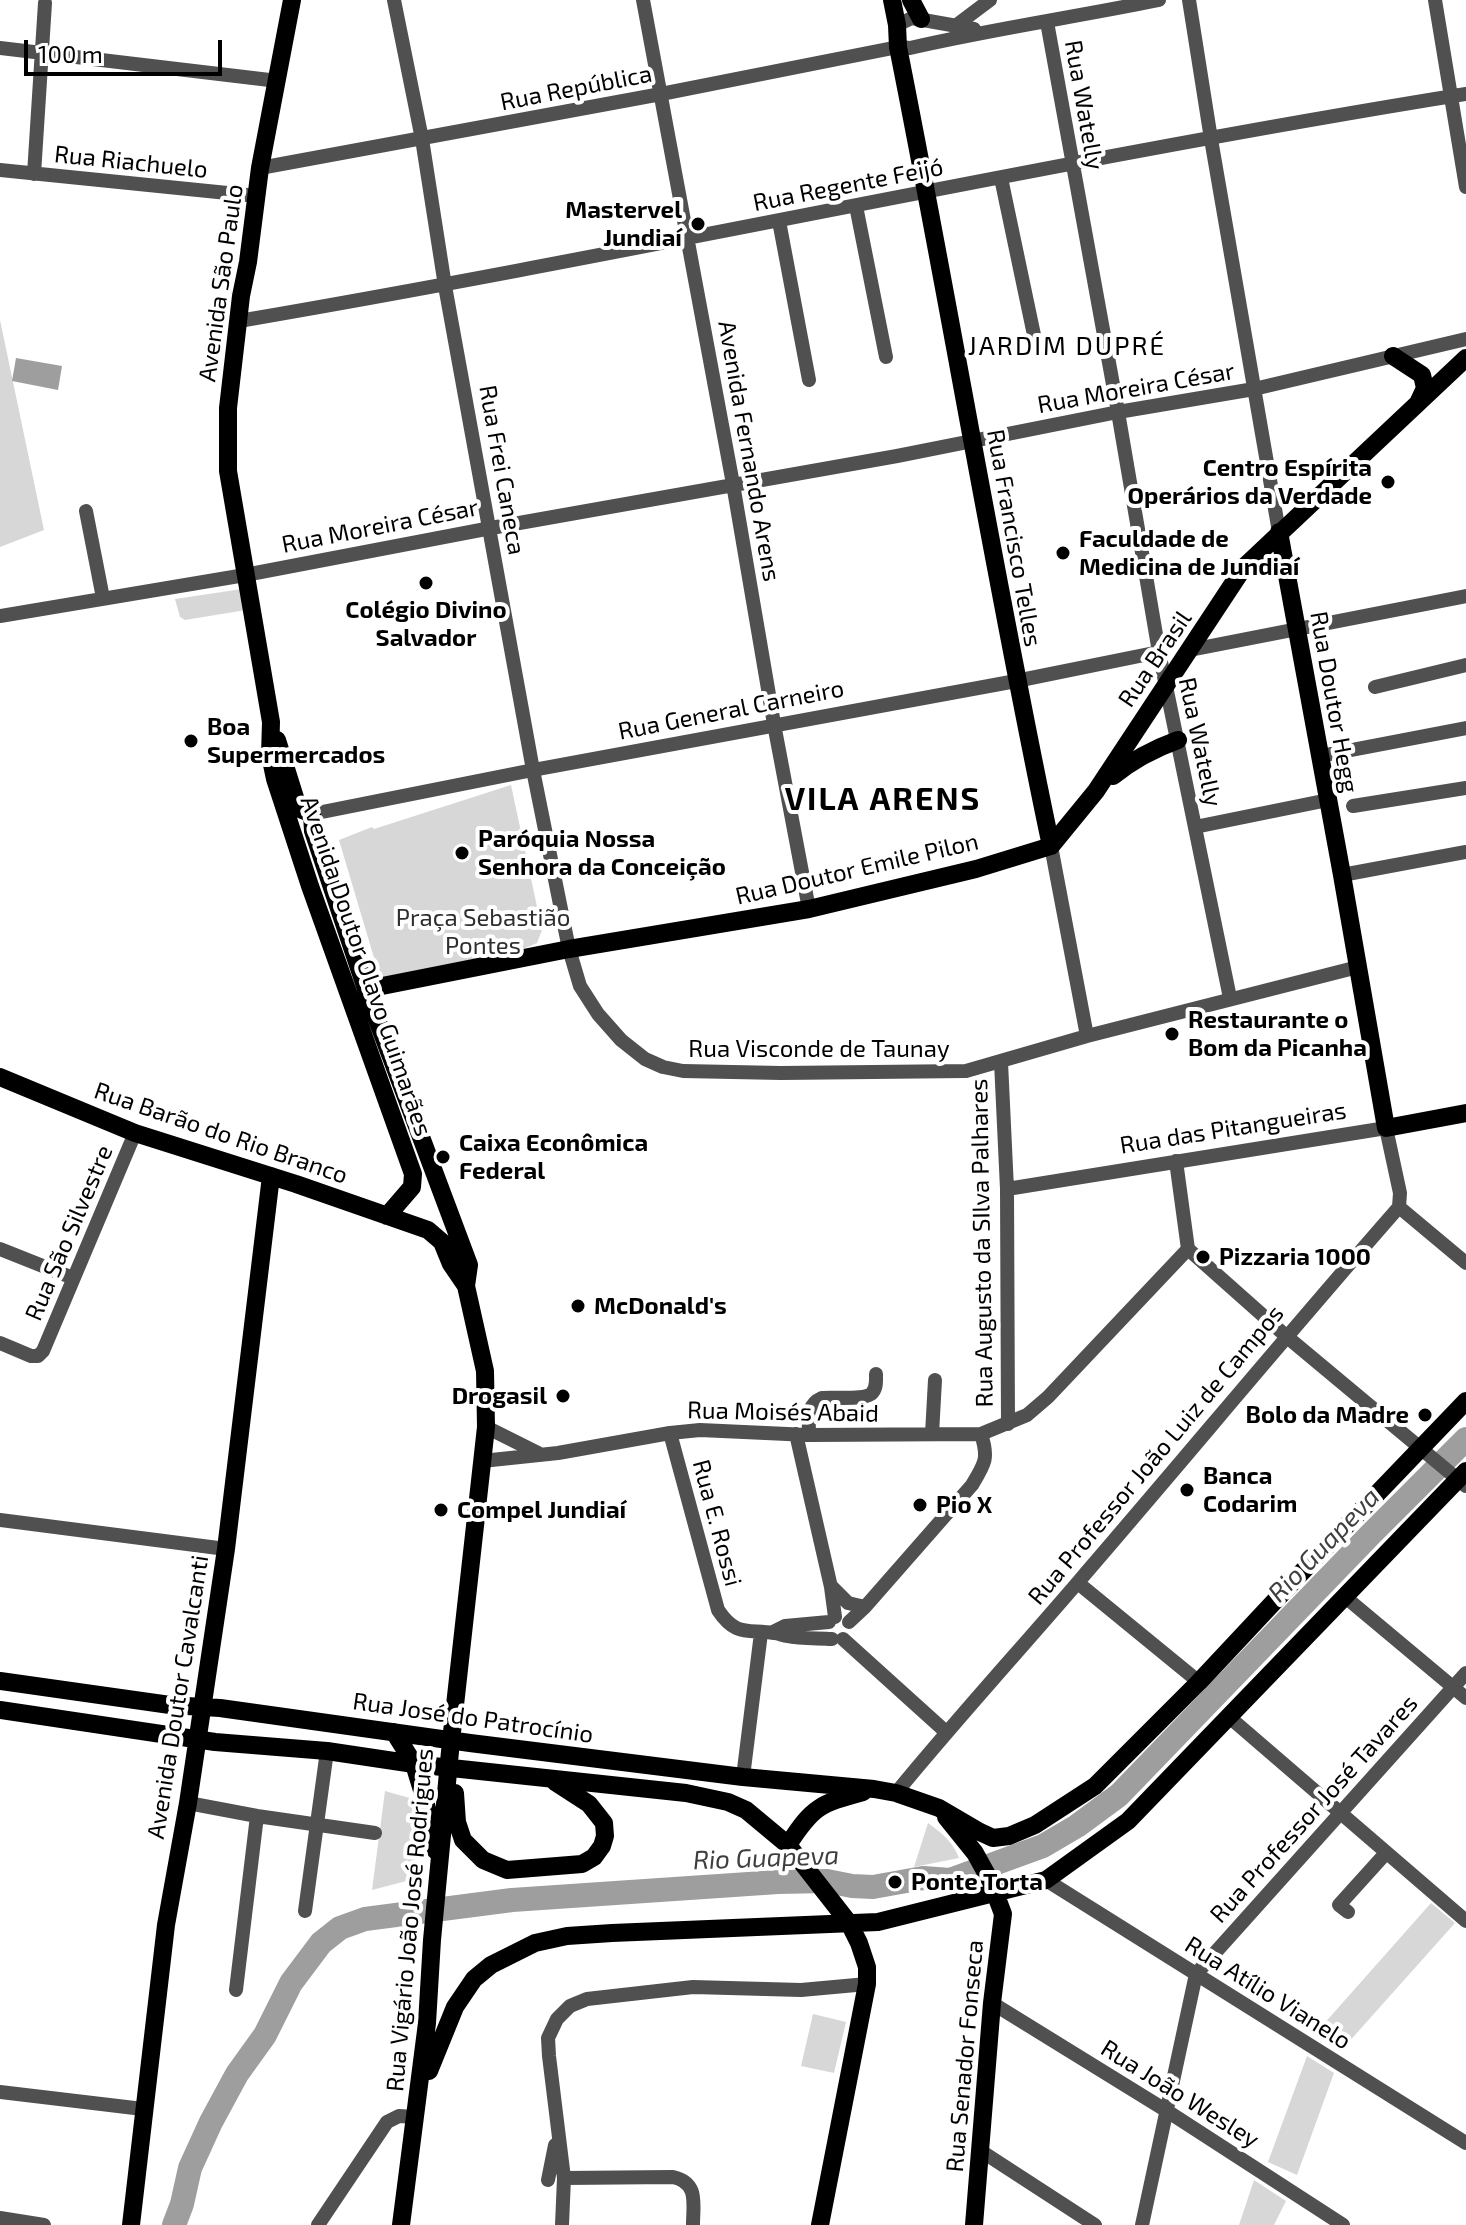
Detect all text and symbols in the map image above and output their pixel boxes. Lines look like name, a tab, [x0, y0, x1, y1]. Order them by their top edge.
scale bar	[28, 24, 226, 74]
street label: Rua Watelly	[1058, 38, 1110, 172]
text: 100 m	[38, 39, 103, 68]
street label: Rua República	[498, 59, 654, 117]
street label: Rua Riachuelo	[53, 140, 209, 184]
street label: Rua Regente Feijó	[750, 152, 946, 218]
street label: Avenida São Paulo	[193, 182, 249, 384]
place label: Mastervel Jundiaí	[565, 196, 682, 252]
marker: Mastervel Jundiaí	[689, 215, 707, 233]
street label: Avenida Fernando Arens	[712, 318, 786, 584]
district label: JARDIM DUPRÉ	[968, 330, 1166, 362]
street label: Rua Moreira César	[1035, 356, 1237, 420]
street label: Rua Frei Caneca	[473, 383, 531, 557]
street label: Rua Francisco Telles	[981, 427, 1047, 649]
place label: Centro Espírita Operários da Verdade	[1128, 454, 1372, 510]
marker: Centro Espírita Operários da Verdade	[1379, 473, 1397, 491]
street label: Rua Moreira César	[279, 493, 481, 559]
place label: Faculdade de Medicina de Jundiaí	[1079, 525, 1299, 581]
marker: Faculdade de Medicina de Jundiaí	[1054, 544, 1072, 562]
marker: Colégio Divino Salvador	[417, 574, 435, 592]
place label: Colégio Divino Salvador	[345, 596, 507, 652]
street label: Rua Brasil	[1112, 605, 1198, 713]
street label: Rua Doutor Hegg	[1304, 609, 1364, 795]
street label: Rua General Carneiro	[616, 674, 846, 746]
street label: Rua Watelly	[1172, 675, 1228, 809]
place label: Boa Supermercados	[207, 713, 385, 769]
marker: Boa Supermercados	[182, 732, 200, 750]
district label: VILA ARENS	[785, 780, 981, 818]
street label: Avenida Doutor Olavo Guimarães	[294, 792, 438, 1140]
place label: Paróquia Nossa Senhora da Conceição	[478, 825, 726, 881]
street label: Rua Doutor Emile Pilon	[733, 827, 981, 911]
marker: Paróquia Nossa Senhora da Conceição	[453, 844, 471, 862]
park label: Praça Sebastião Pontes	[396, 904, 570, 960]
place label: Restaurante o Bom da Picanha	[1188, 1006, 1367, 1062]
marker: Restaurante o Bom da Picanha	[1163, 1025, 1181, 1043]
street label: Rua Visconde de Taunay	[688, 1035, 950, 1063]
street label: Rua Barão do Rio Branco	[90, 1076, 352, 1190]
street label: Rua Augusto da SIlva Palhares	[965, 1078, 999, 1408]
street label: Rua das Pitangueiras	[1118, 1096, 1348, 1160]
place label: Caixa Econômica Federal	[459, 1129, 648, 1185]
street label: Rua São Silvestre	[19, 1141, 119, 1325]
marker: Caixa Econômica Federal	[434, 1148, 452, 1166]
place label: Pizzaria 1000	[1219, 1243, 1371, 1271]
marker: Pizzaria 1000	[1194, 1248, 1212, 1266]
place label: McDonald's	[594, 1292, 727, 1320]
marker: McDonald's	[569, 1297, 587, 1315]
street label: Rua Professor João Luiz de Campos	[1022, 1299, 1290, 1611]
place label: Drogasil	[452, 1382, 547, 1410]
marker: Drogasil	[554, 1387, 572, 1405]
street label: Rua Moisés Abaid	[687, 1396, 879, 1428]
place label: Bolo da Madre	[1246, 1401, 1409, 1429]
marker: Bolo da Madre	[1416, 1406, 1434, 1424]
street label: Rua E. Rossi	[686, 1456, 748, 1590]
place label: Banca Codarim	[1203, 1462, 1297, 1518]
marker: Banca Codarim	[1178, 1481, 1196, 1499]
water label: Rio Guapeva	[1262, 1482, 1386, 1608]
place label: Pio X	[936, 1491, 992, 1519]
place label: Compel Jundiaí	[457, 1496, 626, 1524]
marker: Pio X	[911, 1496, 929, 1514]
marker: Compel Jundiaí	[432, 1501, 450, 1519]
street label: Avenida Doutor Cavalcanti	[141, 1553, 215, 1841]
street label: Rua José do Patrocínio	[351, 1687, 595, 1749]
street label: Rua Professor José Tavares	[1204, 1689, 1424, 1929]
street label: Rua Vigário João José Rodrigues	[381, 1747, 439, 2093]
water label: Rio Guapeva	[692, 1840, 840, 1876]
place label: Ponte Torta	[911, 1868, 1043, 1896]
marker: Ponte Torta	[886, 1873, 904, 1891]
street label: Rua Atílio Vianelo	[1180, 1930, 1356, 2056]
street label: Rua Senador Fonseca	[941, 1939, 989, 2173]
street label: Rua João Wesley	[1096, 2034, 1264, 2154]

